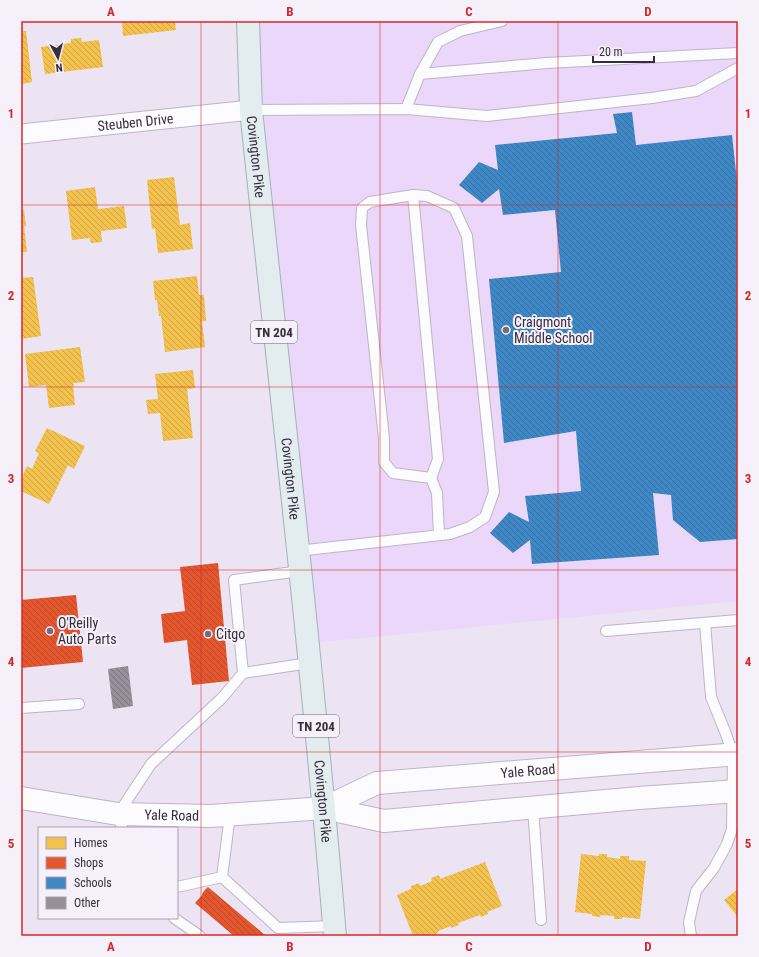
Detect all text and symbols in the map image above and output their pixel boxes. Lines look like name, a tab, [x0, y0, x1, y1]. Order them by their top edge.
text: A	[107, 4, 115, 19]
text: B	[286, 4, 294, 19]
text: C	[465, 4, 473, 19]
text: D	[644, 4, 652, 19]
north arrow	[38, 38, 78, 78]
scale bar	[593, 38, 654, 64]
text: 20 m	[599, 45, 623, 59]
text: N	[55, 61, 63, 74]
text: 1	[8, 106, 14, 121]
text: 1	[745, 106, 751, 121]
street label: Steuben Drive	[97, 110, 175, 134]
street label: Covington Pike	[244, 115, 268, 199]
text: 2	[8, 288, 15, 303]
text: 2	[745, 288, 752, 303]
place label: Craigmont Middle School	[514, 314, 592, 346]
road number: TN 204	[251, 321, 297, 343]
marker: Craigmont Middle School	[501, 325, 511, 335]
street label: Covington Pike	[278, 437, 303, 521]
text: 3	[8, 471, 14, 486]
text: 3	[745, 471, 751, 486]
place label: O'Reilly Auto Parts	[58, 615, 117, 647]
marker: O'Reilly Auto Parts	[45, 626, 55, 636]
place label: Citgo	[216, 626, 245, 642]
marker: Citgo	[203, 629, 213, 639]
text: 4	[8, 654, 15, 669]
text: 4	[745, 654, 752, 669]
road number: TN 204	[293, 715, 339, 737]
street label: Covington Pike	[311, 759, 335, 843]
street label: Yale Road	[500, 761, 556, 781]
street label: Yale Road	[144, 807, 199, 824]
legend	[38, 827, 178, 919]
text: 5	[8, 836, 15, 851]
text: Homes	[74, 836, 108, 850]
text: 5	[745, 836, 752, 851]
text: Shops	[74, 856, 103, 870]
text: Schools	[74, 876, 112, 890]
text: Other	[74, 896, 100, 910]
text: A	[107, 939, 115, 954]
text: B	[286, 939, 294, 954]
text: C	[465, 939, 473, 954]
text: D	[644, 939, 652, 954]

